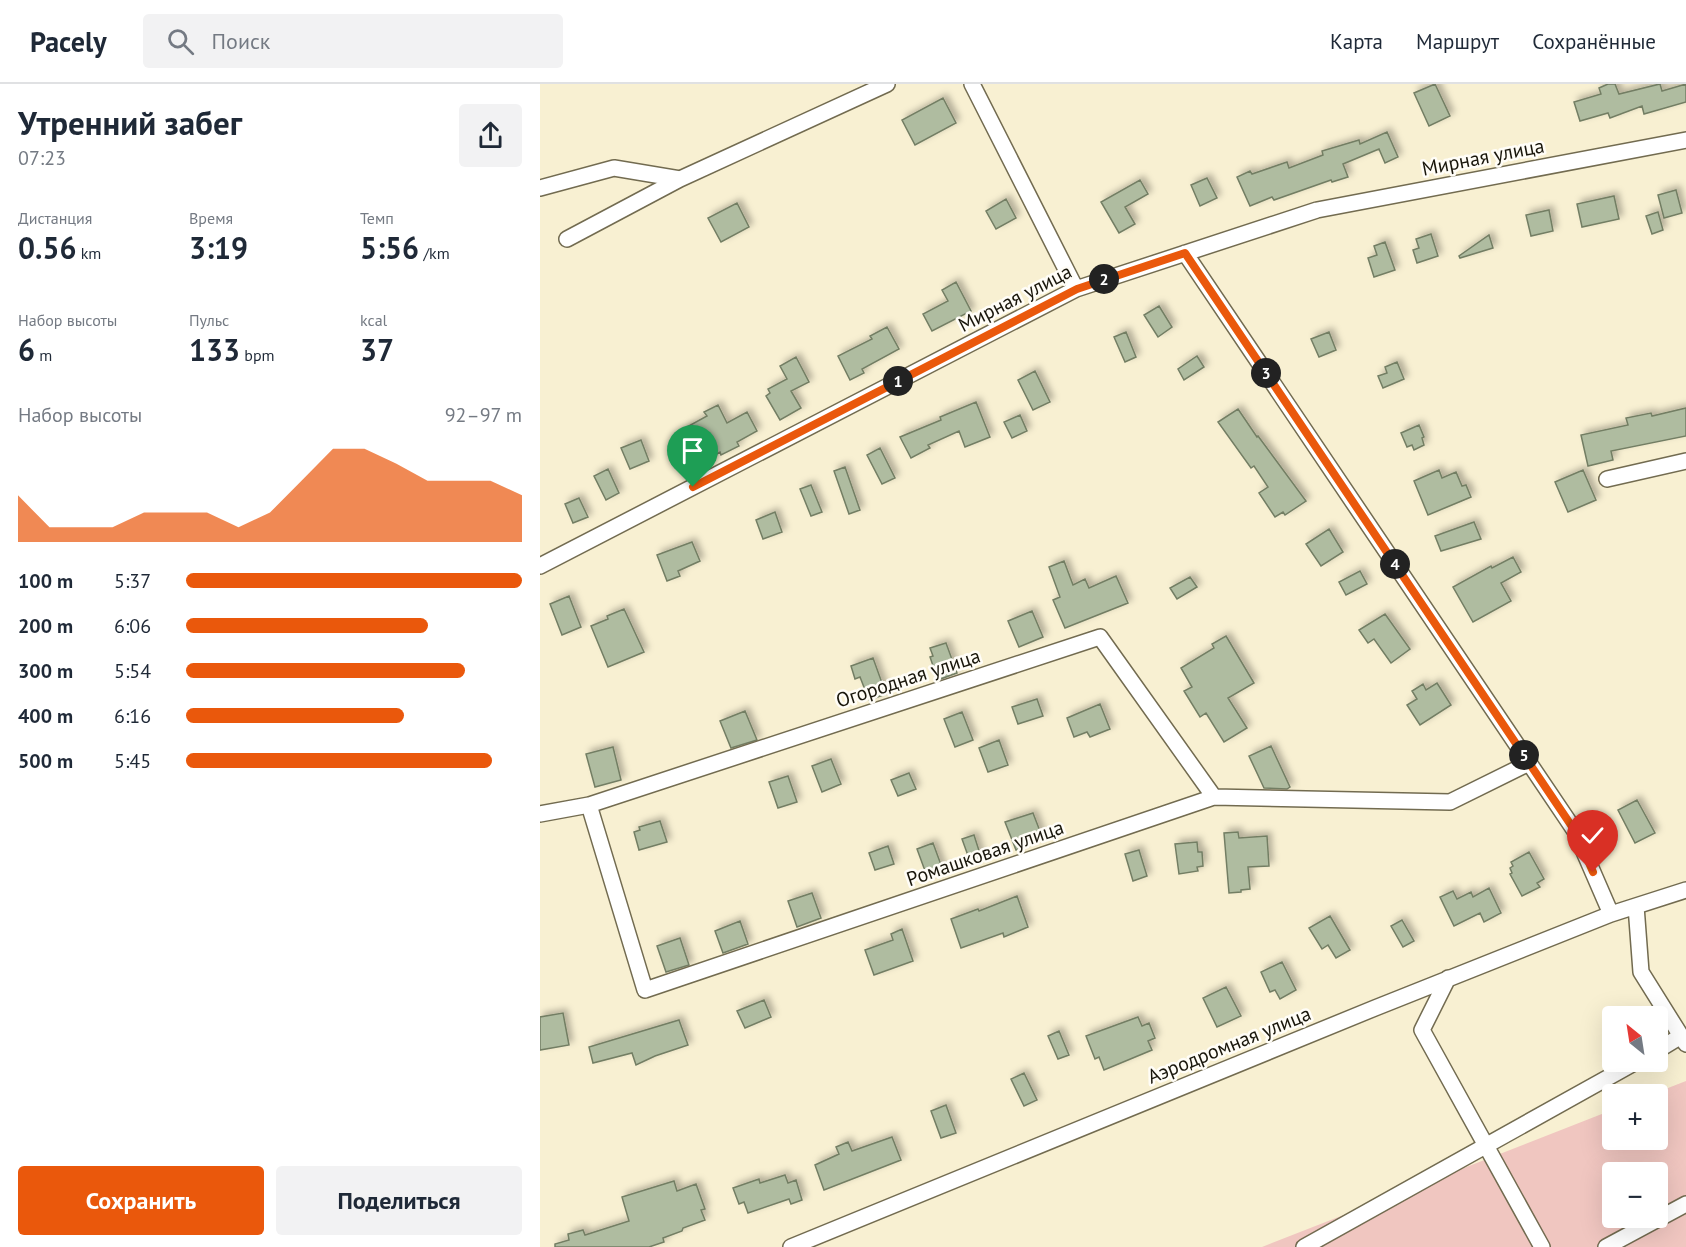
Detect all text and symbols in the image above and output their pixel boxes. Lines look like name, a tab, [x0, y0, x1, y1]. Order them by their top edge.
search box	[143, 14, 563, 68]
text: Pacely	[30, 23, 107, 60]
icon: search	[164, 25, 197, 58]
text: Поиск	[212, 27, 270, 55]
text: Карта	[1330, 28, 1383, 55]
text: Маршрут	[1416, 28, 1499, 55]
text: Сохранённые	[1532, 28, 1656, 55]
text: Утренний забег	[18, 101, 242, 144]
button: share	[459, 104, 522, 167]
street label: Мирная улица	[1420, 132, 1546, 182]
text: 07:23	[18, 145, 66, 171]
text: Дистанция	[18, 208, 92, 228]
text: Время	[189, 208, 233, 228]
text: Темп	[360, 208, 394, 228]
text: 0.56	[18, 228, 76, 267]
text: 3:19	[189, 228, 248, 267]
text: 5:56	[360, 228, 419, 267]
text: km	[76, 243, 101, 263]
text: /km	[419, 243, 450, 263]
street label: Мирная улица	[954, 258, 1076, 338]
pin: 2	[1089, 264, 1119, 294]
text: 2	[1099, 269, 1109, 289]
text: Набор высоты	[18, 310, 117, 330]
text: Пульс	[189, 310, 229, 330]
text: kcal	[360, 310, 387, 330]
text: 6	[18, 330, 35, 369]
text: 133	[189, 330, 240, 369]
text: 37	[360, 330, 394, 369]
text: m	[35, 345, 52, 365]
text: bpm	[240, 345, 275, 365]
pin: 3	[1251, 358, 1281, 388]
text: 3	[1261, 363, 1271, 383]
pin: 1	[883, 366, 913, 396]
text: 1	[893, 371, 903, 391]
text: Набор высоты	[18, 402, 142, 428]
text: 92–97 m	[445, 402, 522, 428]
pin	[667, 425, 718, 487]
icon: arrive	[676, 434, 709, 467]
pin: 4	[1380, 549, 1410, 579]
text: 4	[1390, 554, 1400, 574]
text: 100 m	[18, 568, 73, 594]
text: 5:37	[114, 568, 151, 594]
text: 200 m	[18, 613, 73, 639]
text: 6:06	[114, 613, 151, 639]
street label: Огородная улица	[833, 642, 983, 714]
text: 300 m	[18, 658, 73, 684]
text: 5:54	[114, 658, 151, 684]
text: 400 m	[18, 703, 73, 729]
text: 6:16	[114, 703, 151, 729]
pin: 5	[1509, 740, 1539, 770]
text: 5	[1519, 745, 1529, 765]
text: 500 m	[18, 748, 73, 774]
text: 5:45	[114, 748, 151, 774]
pin	[1567, 810, 1618, 872]
street label: Ромашковая улица	[903, 814, 1067, 892]
icon: check	[1576, 819, 1609, 852]
street label: Аэродромная улица	[1143, 1000, 1315, 1090]
north arrow	[1602, 1006, 1668, 1072]
map controls	[1602, 1006, 1668, 1228]
button: +	[1602, 1084, 1668, 1150]
button: −	[1602, 1162, 1668, 1228]
button: Сохранить	[18, 1166, 264, 1235]
button: Поделиться	[276, 1166, 522, 1235]

